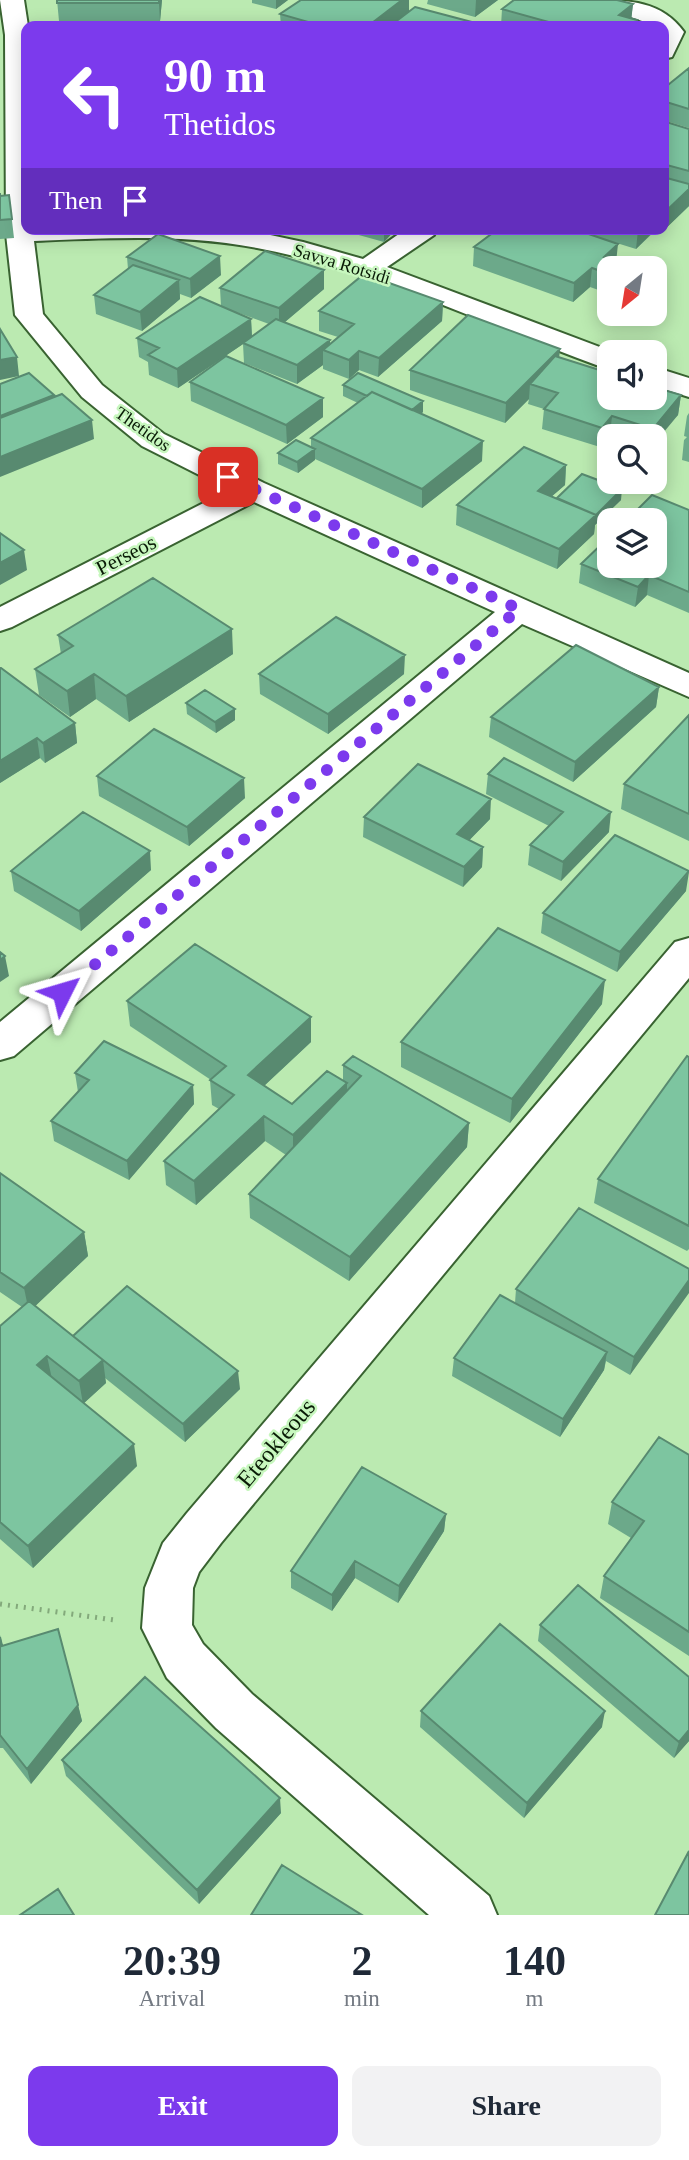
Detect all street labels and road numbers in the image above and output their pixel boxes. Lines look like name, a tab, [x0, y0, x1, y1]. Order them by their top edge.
street label: Savva Rotsidi	[291, 240, 393, 288]
street label: Thetidos	[111, 403, 175, 455]
street label: Perseos	[92, 530, 160, 580]
street label: Eteokleous	[232, 1394, 320, 1492]

